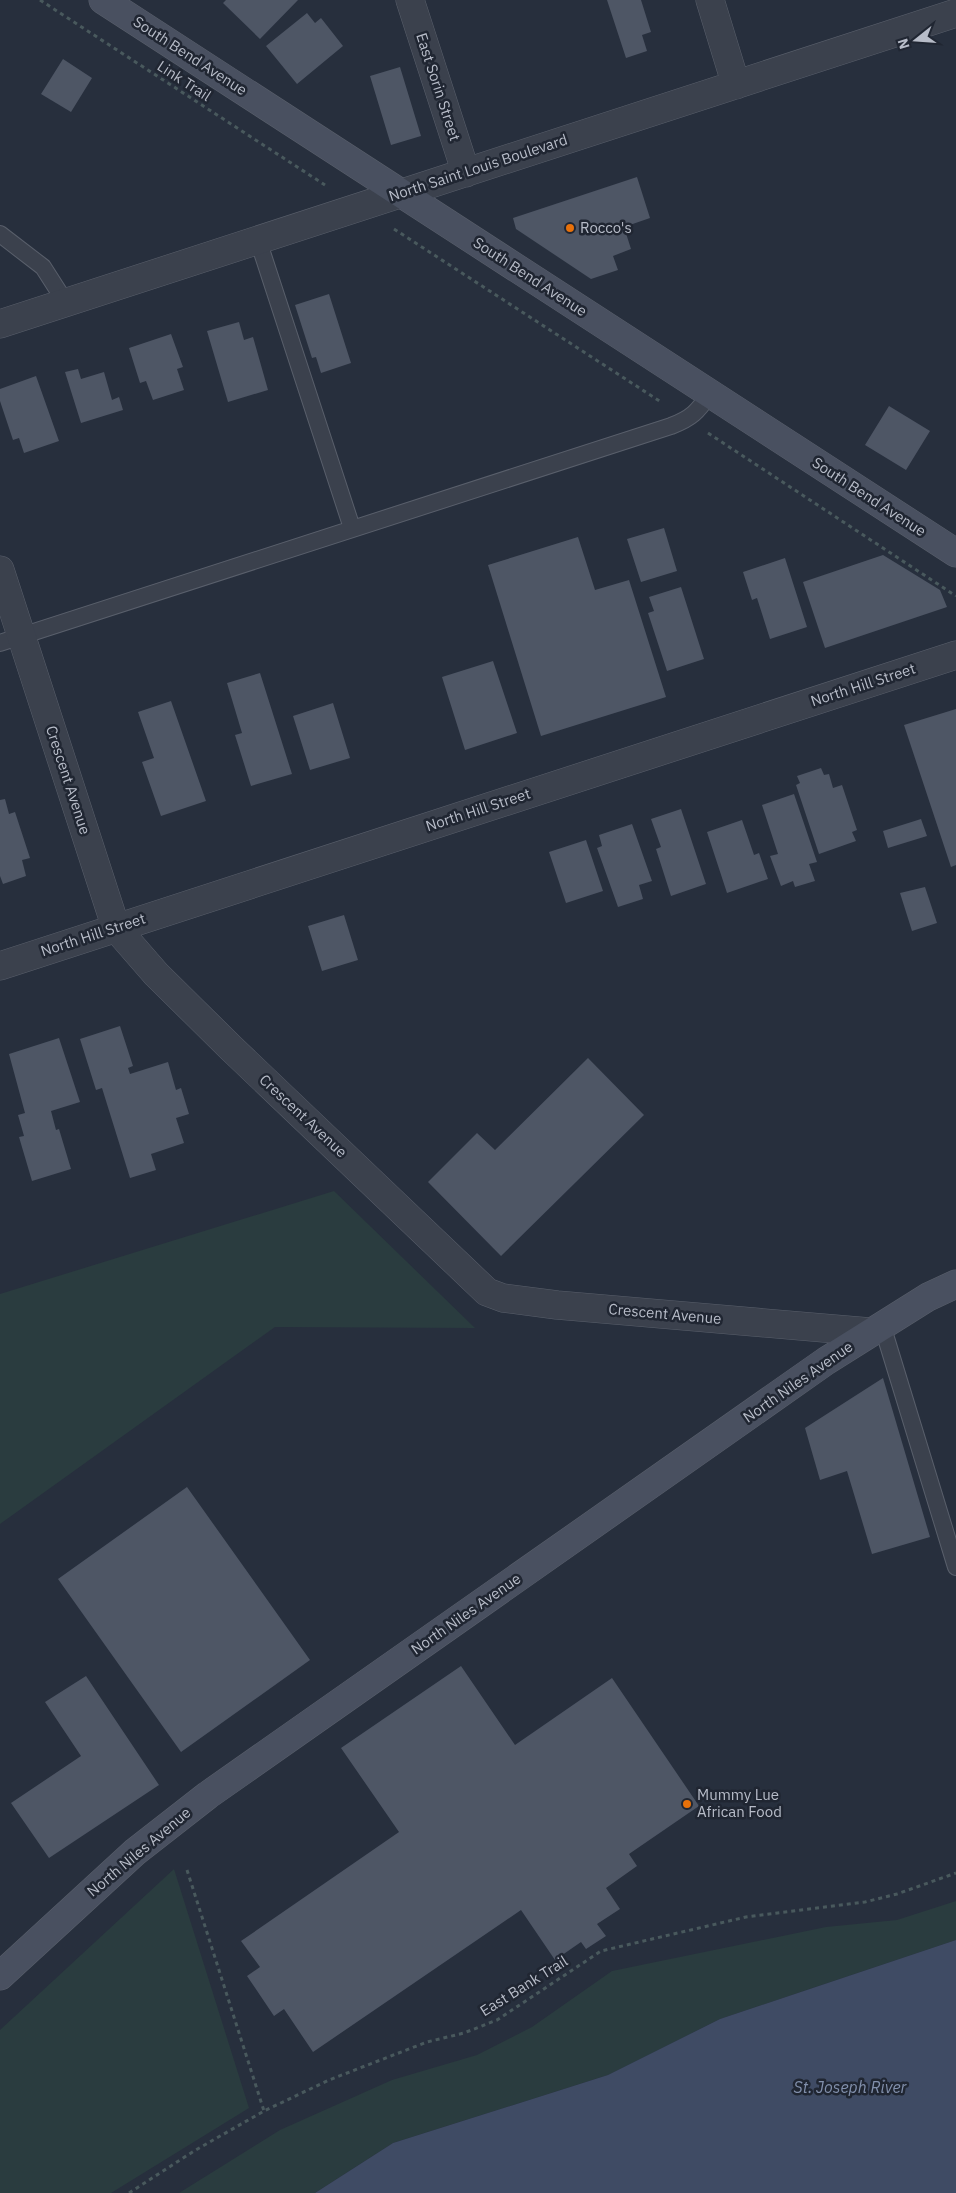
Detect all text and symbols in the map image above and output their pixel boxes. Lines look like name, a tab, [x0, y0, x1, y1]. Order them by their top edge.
street label: South Bend Avenue	[130, 12, 251, 99]
north arrow	[891, 15, 941, 65]
street label: East Sorin Street	[412, 30, 465, 143]
text: N	[893, 36, 914, 51]
street label: Link Trail	[154, 56, 215, 105]
street label: North Saint Louis Boulevard	[386, 130, 570, 205]
place label: Rocco's	[580, 218, 632, 237]
marker: Rocco's	[564, 222, 576, 234]
street label: South Bend Avenue	[470, 233, 591, 320]
street label: South Bend Avenue	[809, 453, 930, 540]
street label: North Hill Street	[808, 659, 918, 710]
street label: Crescent Avenue	[42, 723, 95, 837]
street label: North Hill Street	[423, 784, 533, 835]
street label: North Hill Street	[38, 909, 148, 960]
street label: Crescent Avenue	[255, 1070, 351, 1161]
street label: Crescent Avenue	[608, 1299, 722, 1328]
street label: North Niles Avenue	[739, 1337, 856, 1427]
street label: North Niles Avenue	[407, 1569, 524, 1659]
place label: Mummy Lue African Food	[697, 1785, 782, 1821]
marker: Mummy Lue African Food	[681, 1798, 693, 1810]
street label: North Niles Avenue	[83, 1803, 194, 1901]
street label: East Bank Trail	[476, 1951, 571, 2020]
water label: St. Joseph River	[794, 2077, 908, 2097]

